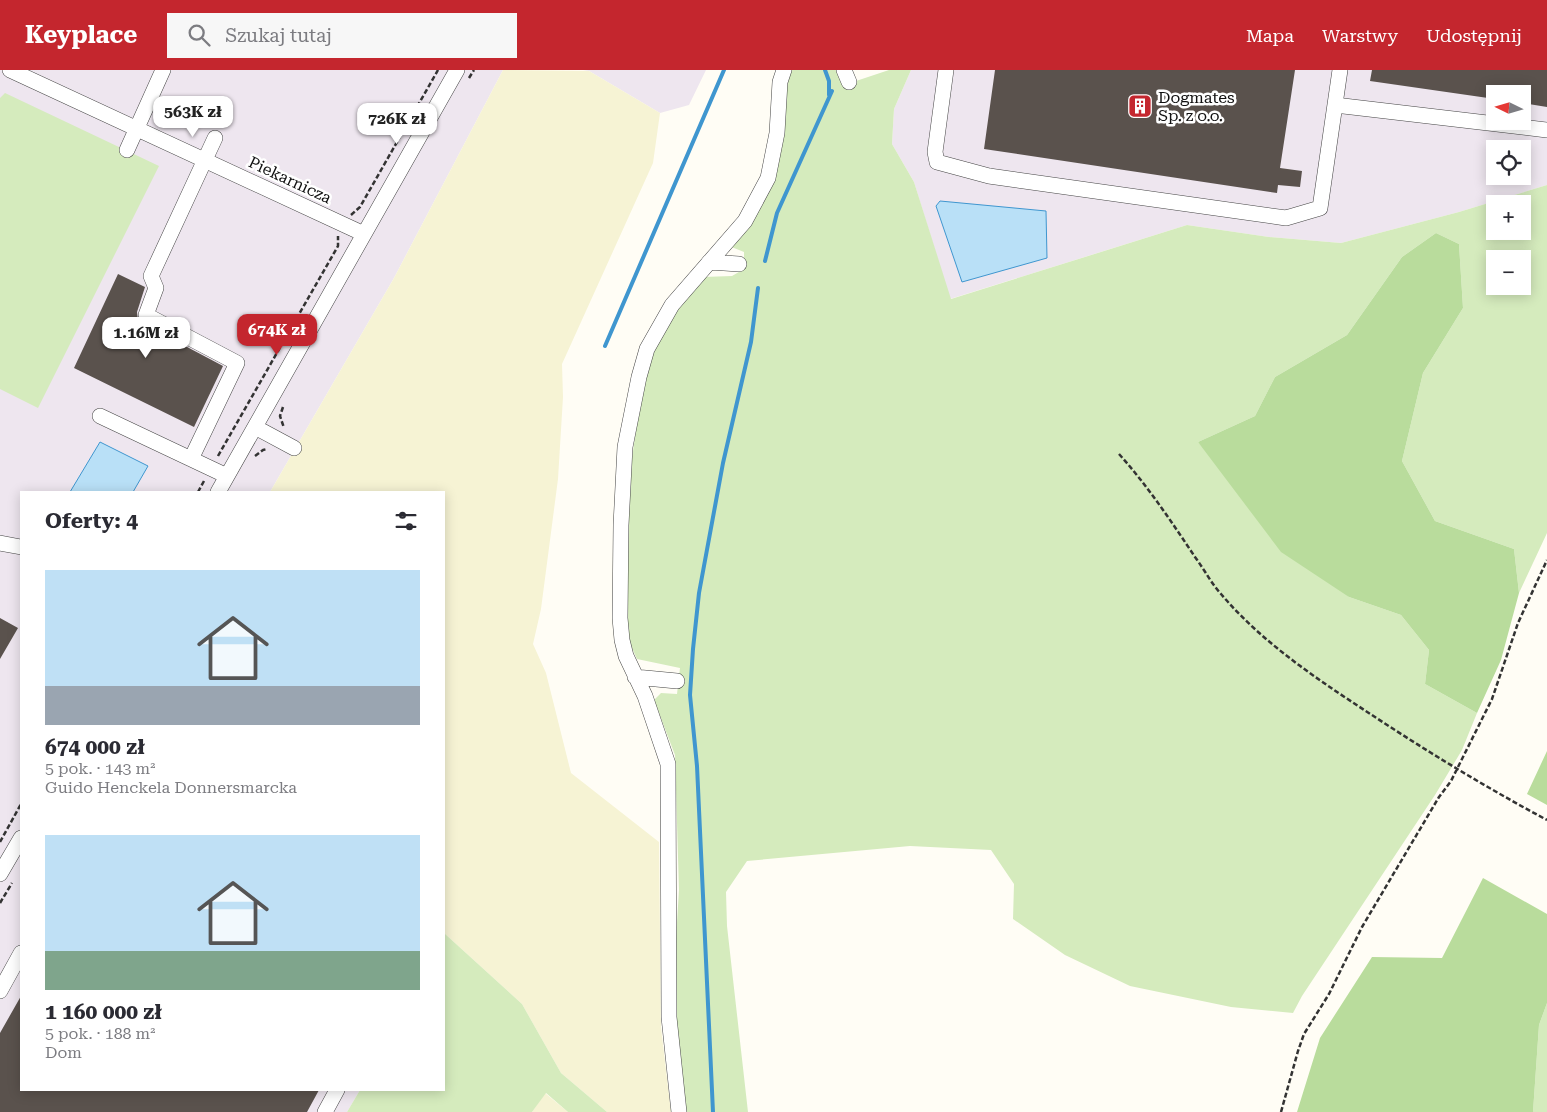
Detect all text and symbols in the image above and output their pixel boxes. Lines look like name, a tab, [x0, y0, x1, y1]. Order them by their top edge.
search box	[167, 13, 517, 58]
text: Keyplace	[25, 21, 137, 49]
icon: search	[185, 21, 213, 49]
text: Szukaj tutaj	[225, 24, 332, 47]
text: Mapa	[1246, 25, 1294, 46]
text: Warstwy	[1322, 25, 1398, 46]
text: Udostępnij	[1426, 25, 1522, 46]
north arrow	[1486, 85, 1531, 130]
map controls	[1486, 85, 1531, 295]
place label: Dogmates Sp. z o.o.	[1158, 88, 1235, 125]
building icon: Dogmates Sp. z o.o.	[1127, 93, 1153, 119]
pin: 563K zł	[147, 96, 239, 138]
text: 563K zł	[164, 102, 222, 121]
pin: 726K zł	[351, 102, 443, 145]
text: 726K zł	[368, 109, 426, 128]
button: locate	[1486, 140, 1531, 185]
street label: Piekarnicza	[245, 152, 335, 208]
button: +	[1486, 195, 1531, 240]
button: −	[1486, 250, 1531, 295]
pin: 674K zł	[231, 314, 323, 356]
pin: 1.16M zł	[94, 316, 198, 359]
text: 674K zł	[248, 320, 306, 339]
text: 1.16M zł	[113, 323, 179, 342]
icon: filters	[392, 507, 420, 535]
text: Oferty: 4	[45, 509, 138, 533]
icon: home	[188, 603, 278, 693]
text: 674 000 zł	[45, 735, 145, 759]
text: 5 pok. · 143 m²	[45, 759, 155, 778]
text: Guido Henckela Donnersmarcka	[45, 778, 297, 797]
icon: home	[188, 868, 278, 958]
text: 1 160 000 zł	[45, 1000, 162, 1024]
text: 5 pok. · 188 m²	[45, 1024, 155, 1043]
text: Dom	[45, 1043, 82, 1062]

